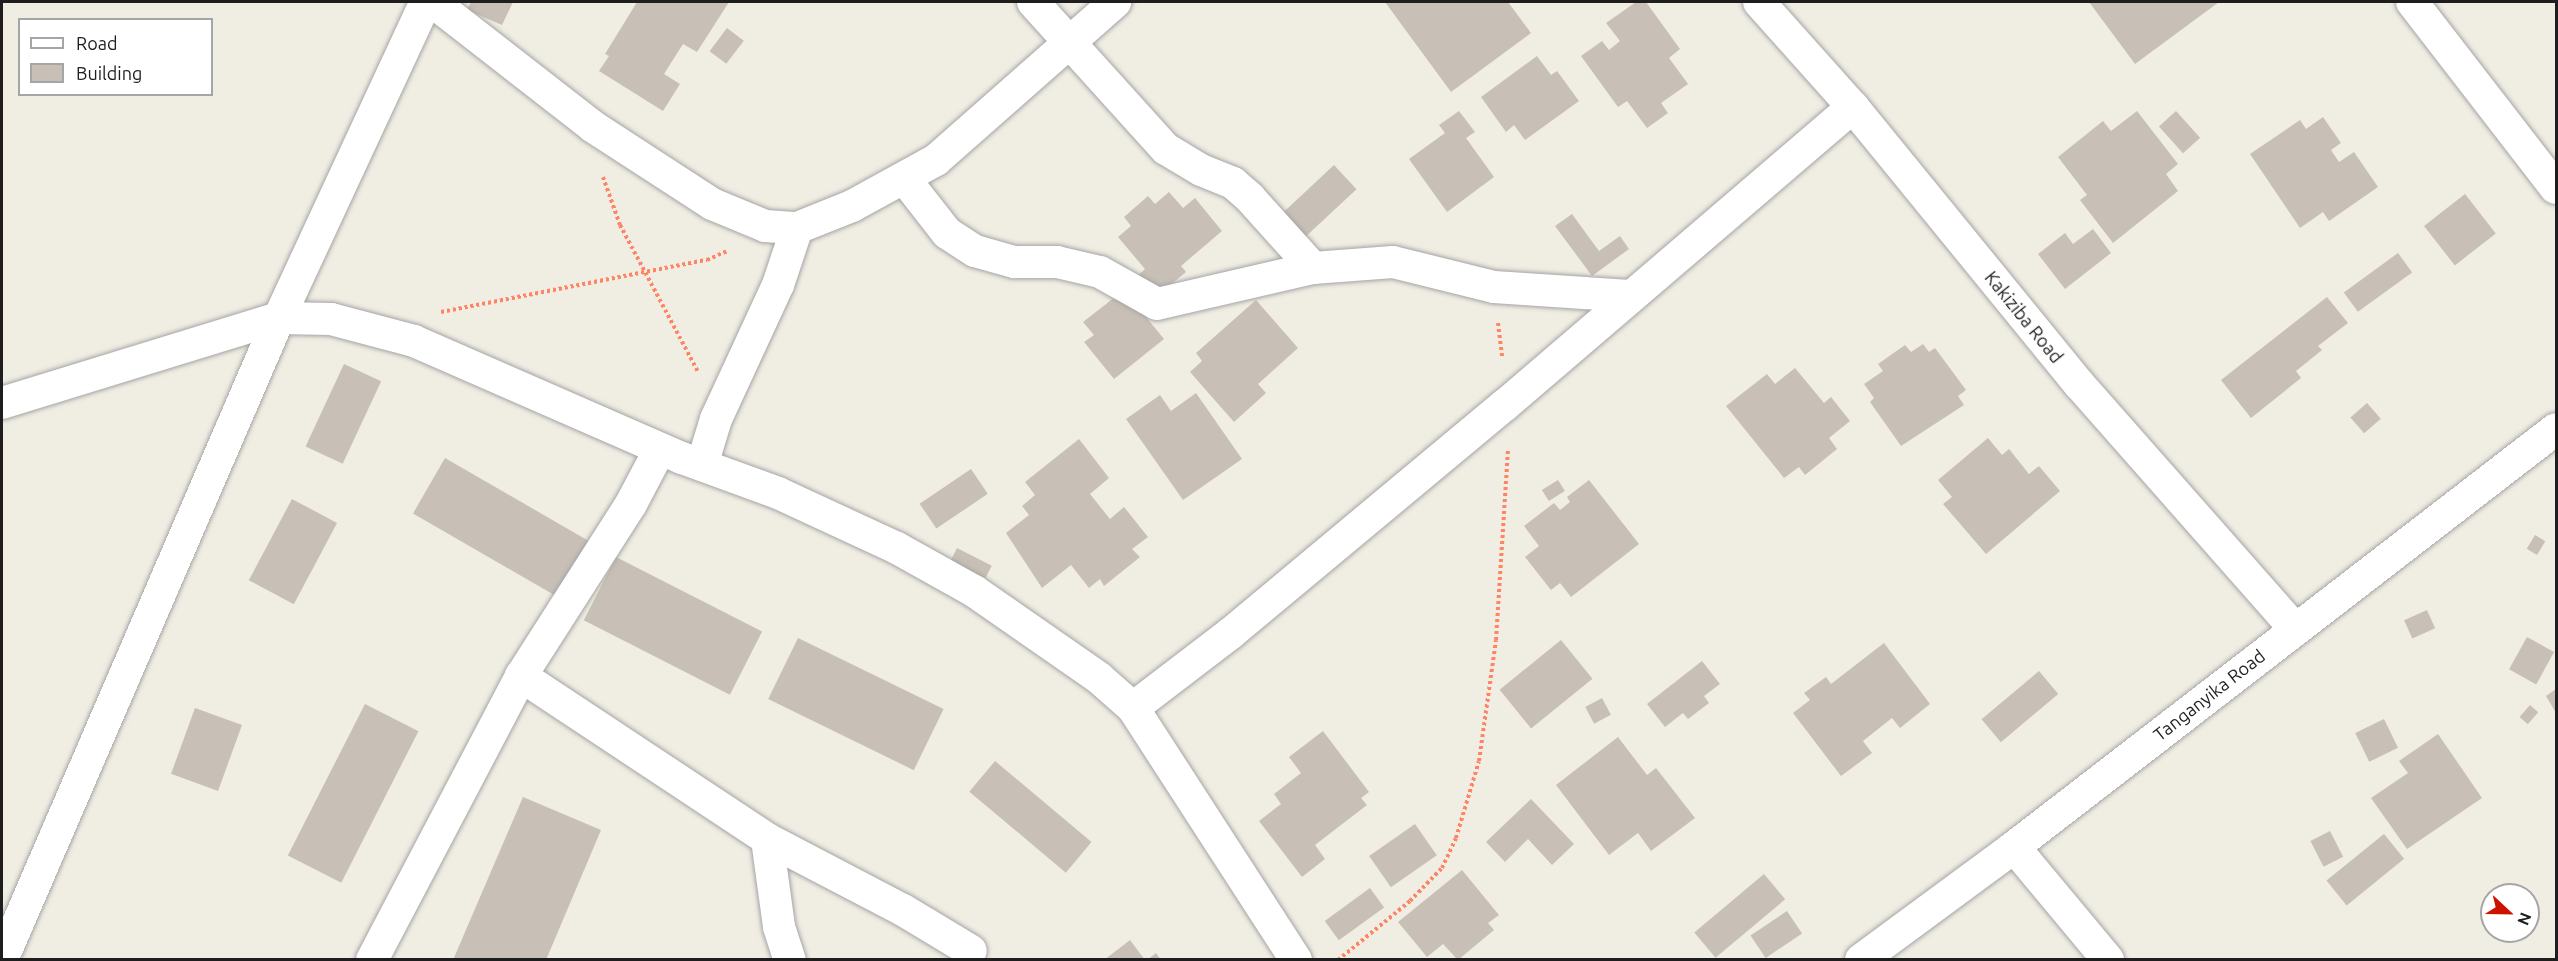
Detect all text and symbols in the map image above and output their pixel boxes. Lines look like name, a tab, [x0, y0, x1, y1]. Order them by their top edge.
legend	[18, 18, 213, 96]
text: Road	[76, 33, 118, 53]
text: Building	[76, 63, 142, 83]
street label: Kakiziba Road	[1980, 267, 2068, 367]
street label: Tanganyika Road	[2149, 645, 2269, 745]
north arrow	[2480, 883, 2540, 943]
text: N	[2514, 910, 2535, 928]

